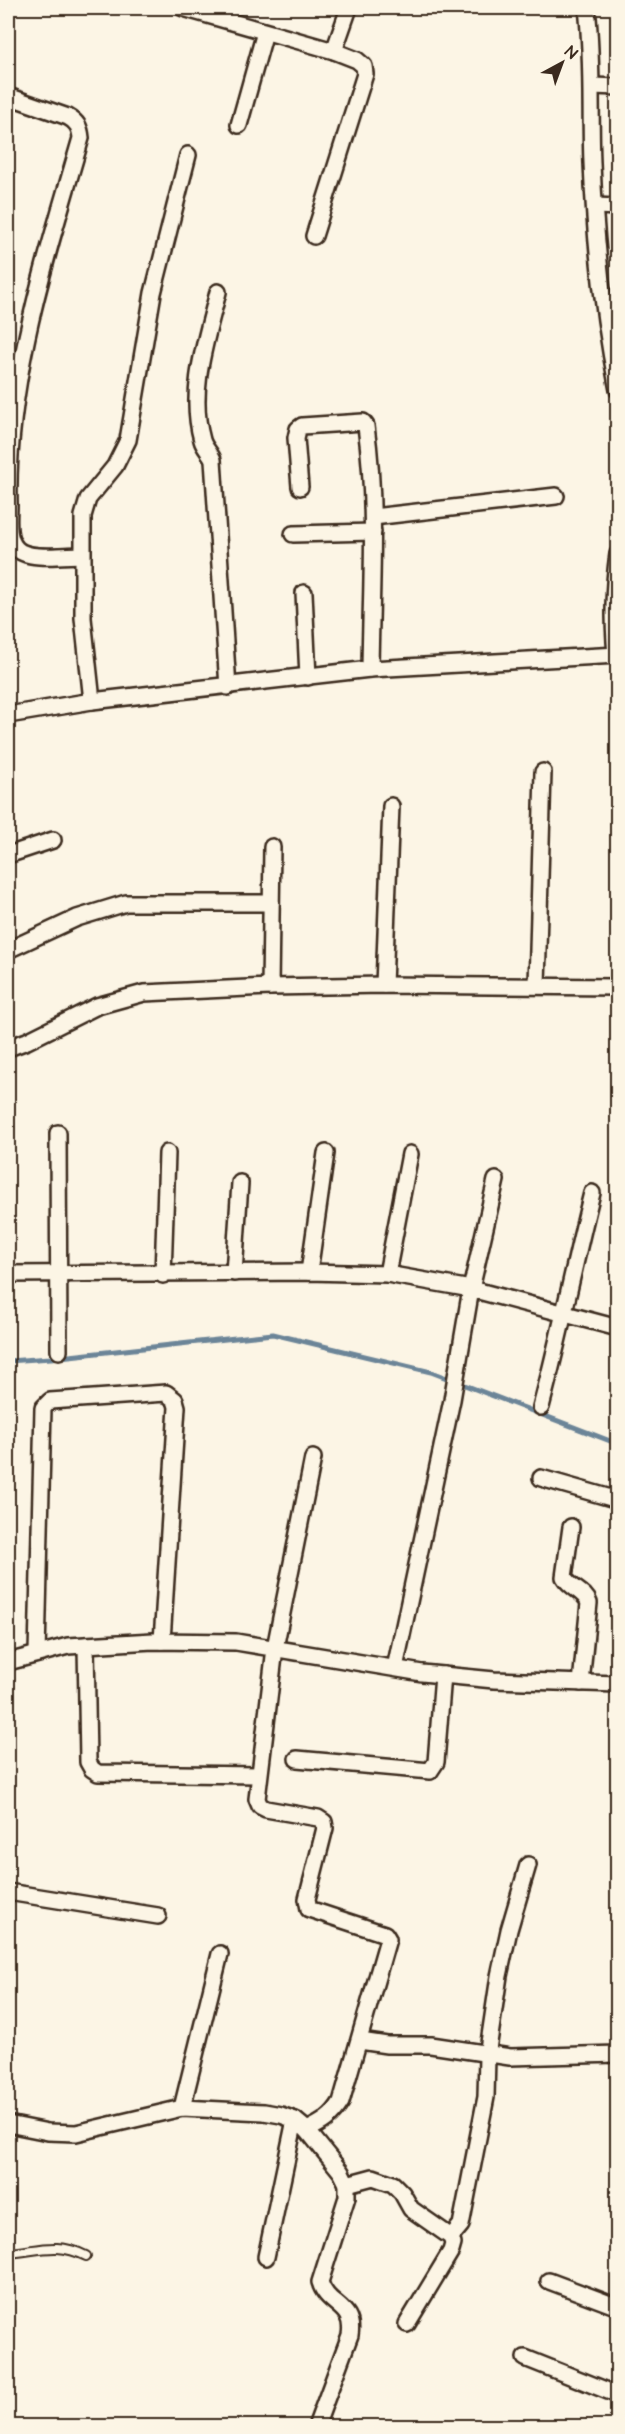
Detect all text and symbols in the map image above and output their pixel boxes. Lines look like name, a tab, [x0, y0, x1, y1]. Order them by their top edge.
north arrow	[532, 33, 592, 93]
text: N	[560, 41, 582, 64]

